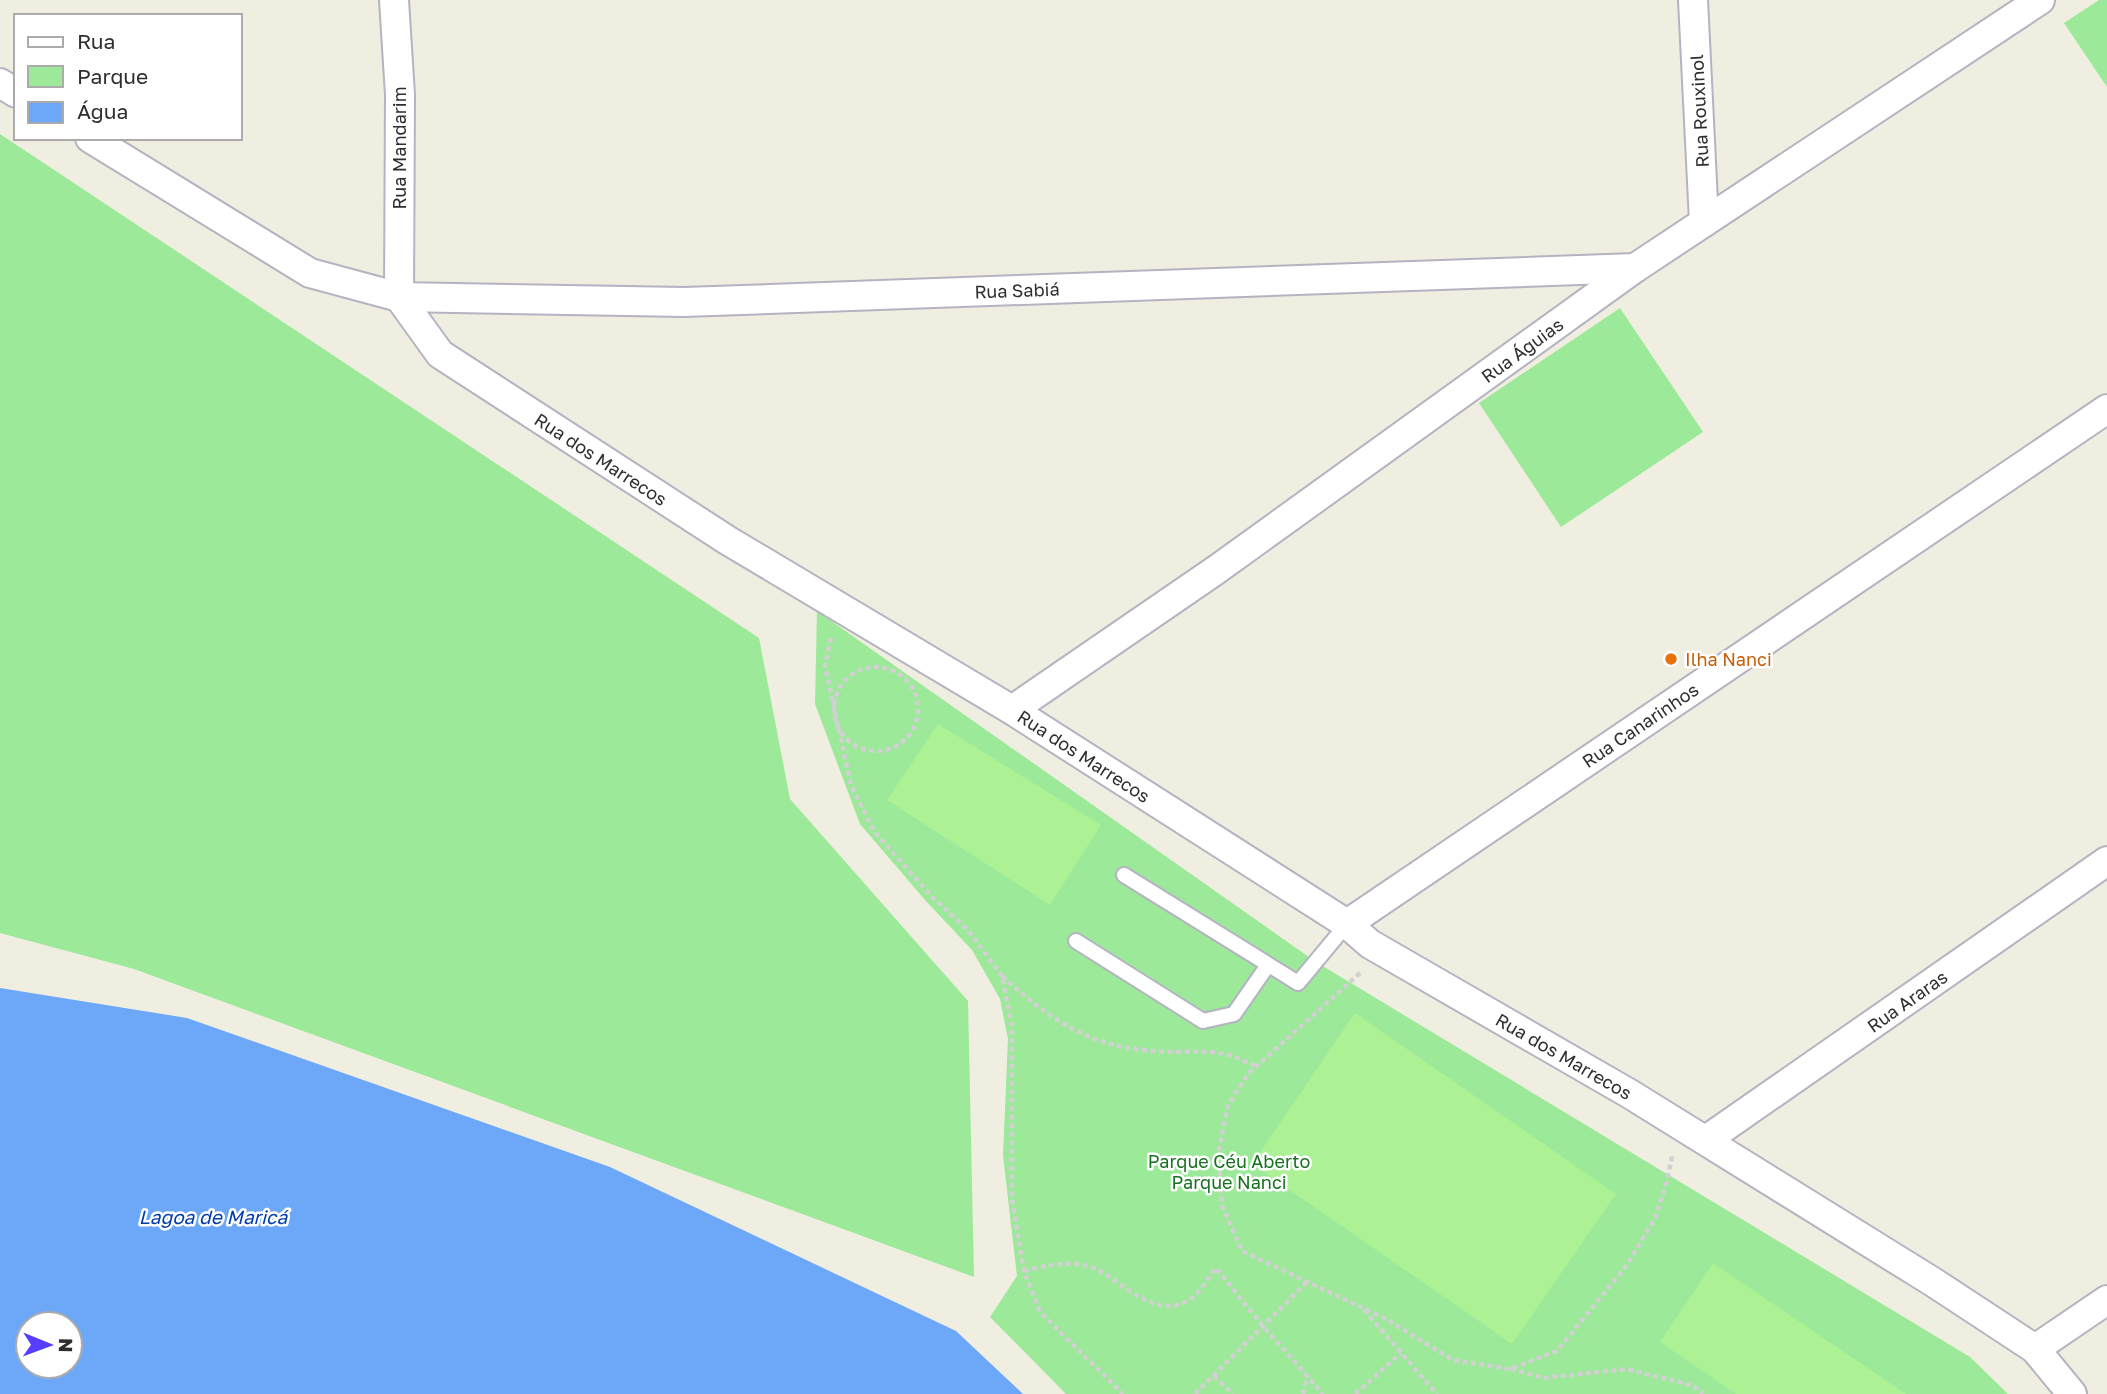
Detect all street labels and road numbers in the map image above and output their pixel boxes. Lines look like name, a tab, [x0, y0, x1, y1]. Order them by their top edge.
street label: Rua Rouxinol	[1685, 53, 1713, 168]
street label: Rua Mandarim	[388, 86, 410, 210]
street label: Rua Sabiá	[974, 278, 1060, 302]
street label: Rua Águias	[1477, 313, 1567, 387]
street label: Rua dos Marrecos	[531, 408, 671, 510]
street label: Rua Canarinhos	[1578, 678, 1702, 772]
street label: Rua dos Marrecos	[1014, 705, 1154, 807]
street label: Rua Araras	[1863, 965, 1951, 1037]
street label: Rua dos Marrecos	[1492, 1008, 1636, 1104]

